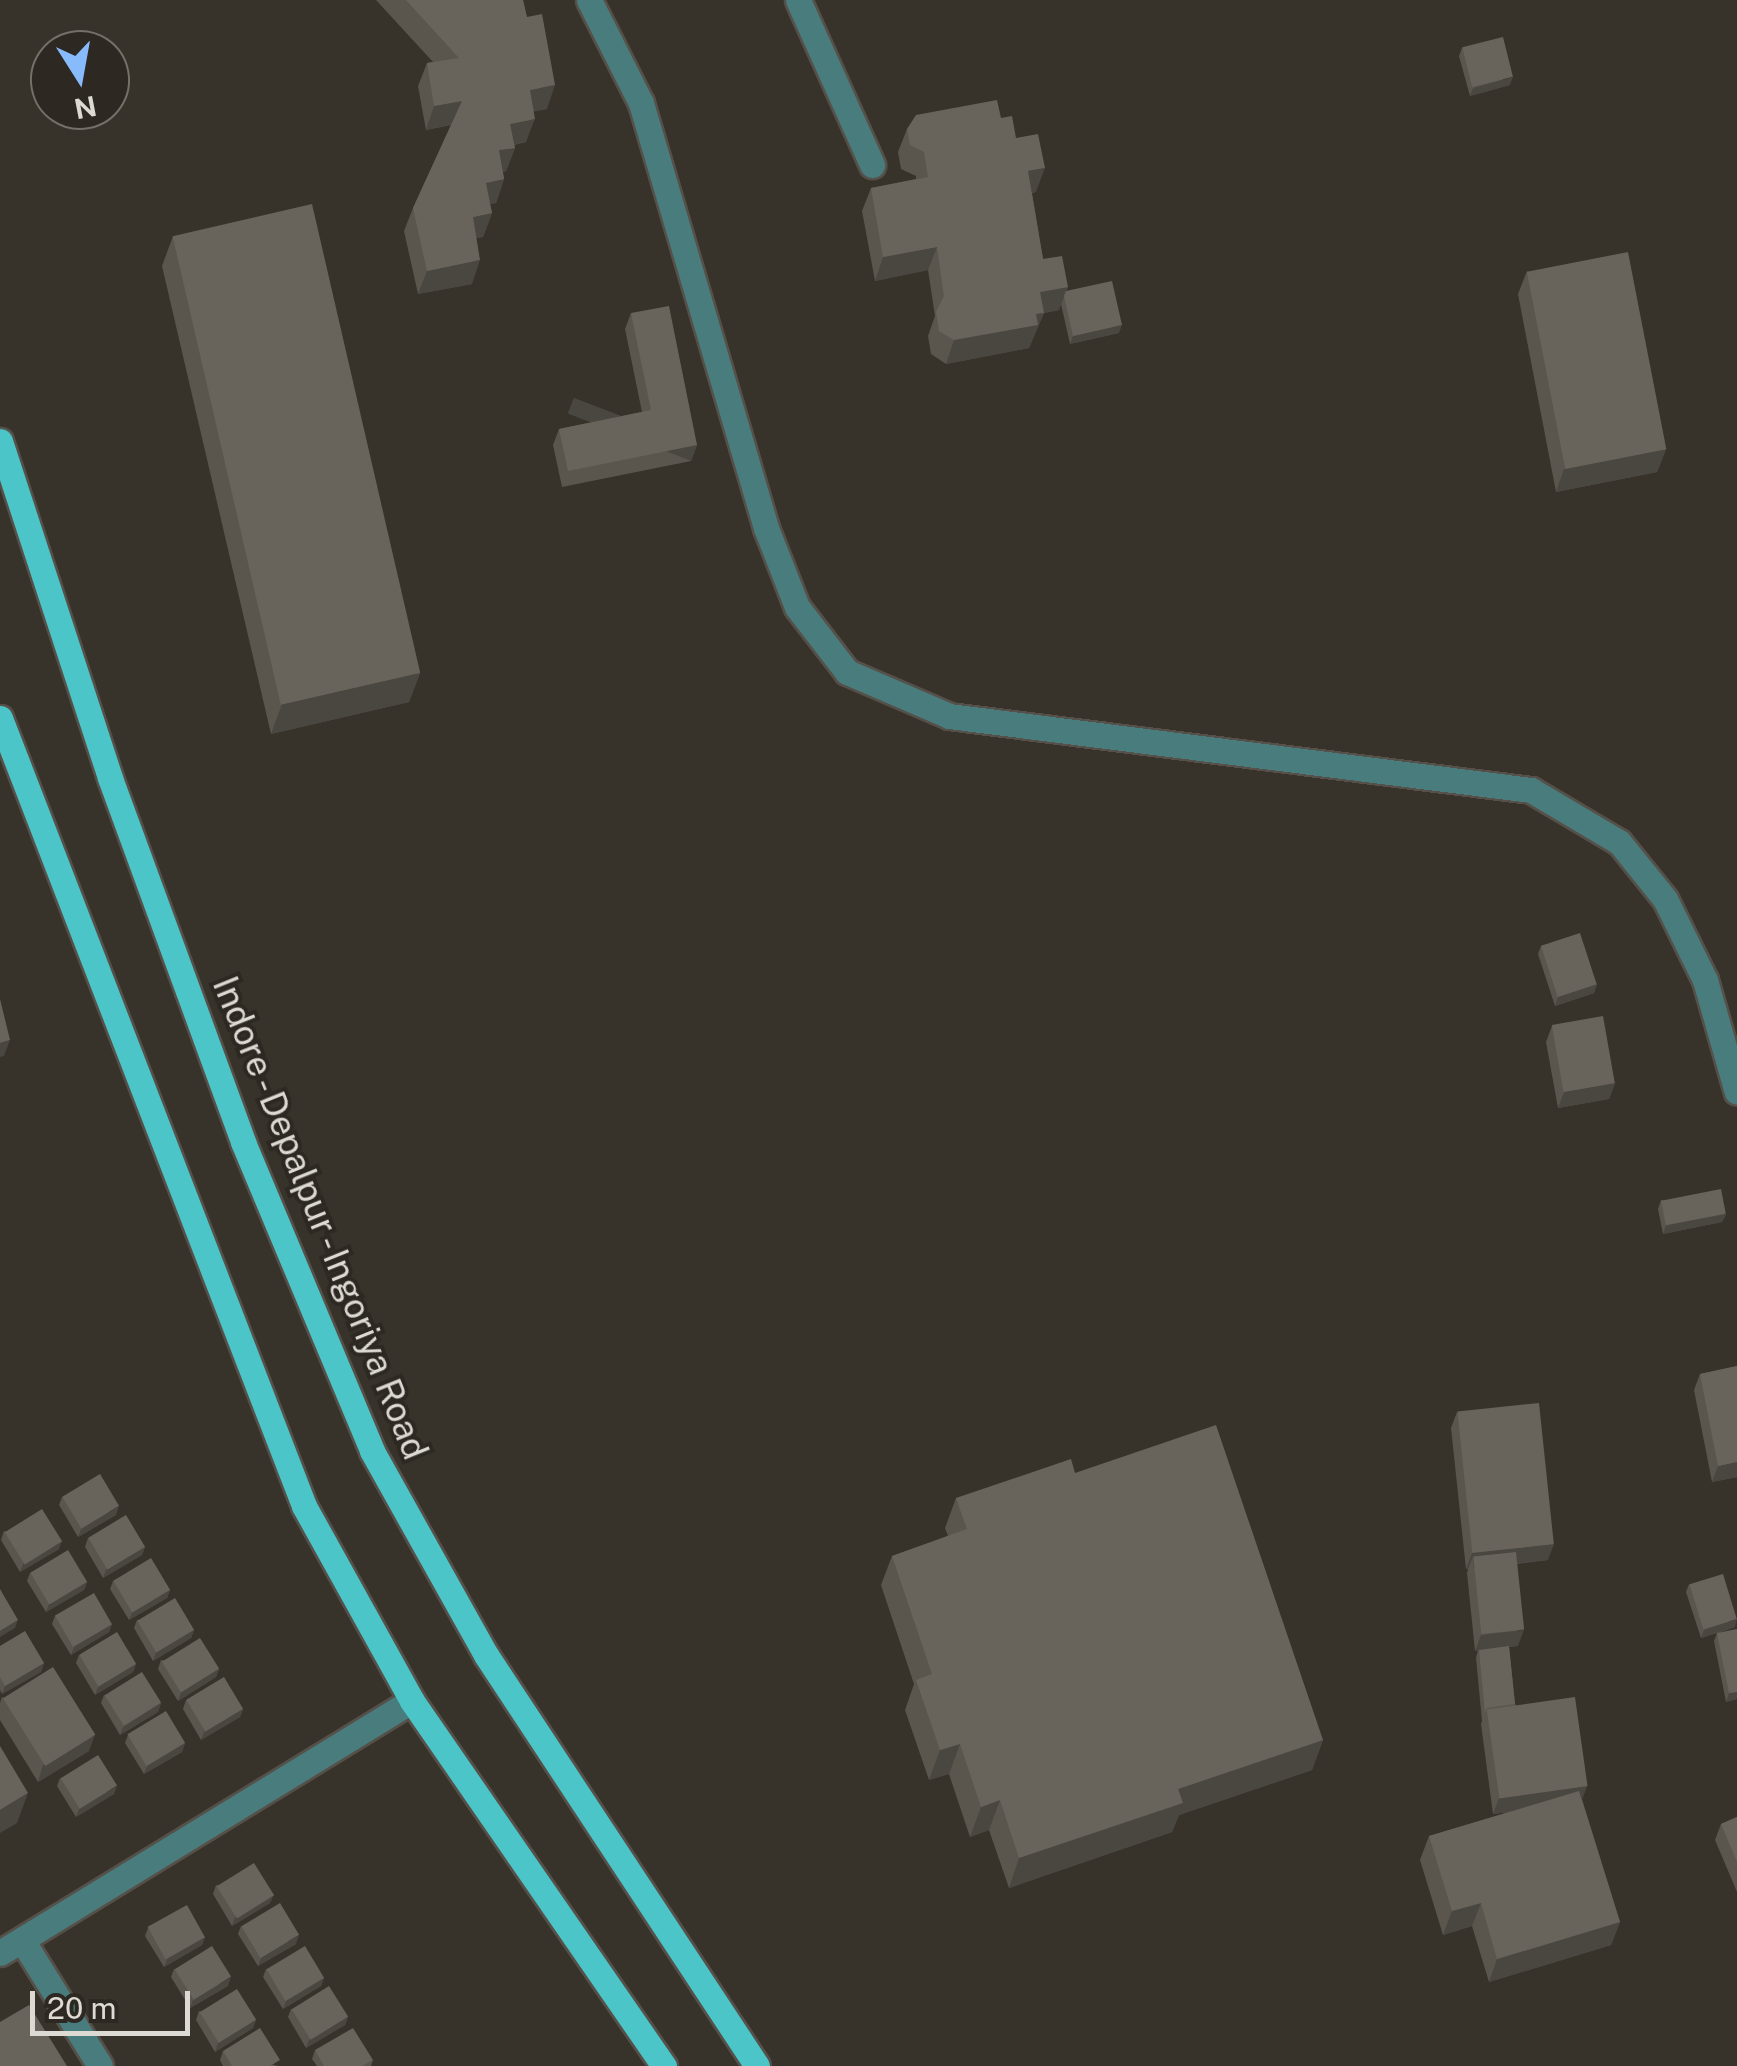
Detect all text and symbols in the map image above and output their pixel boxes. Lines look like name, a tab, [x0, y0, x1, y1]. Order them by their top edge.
north arrow	[30, 30, 130, 130]
text: N	[72, 90, 99, 126]
street label: Indore - Depalpur - Ingoriya Road	[200, 961, 440, 1475]
scale bar	[35, 1971, 195, 2033]
text: 20 m	[47, 1990, 116, 2026]

